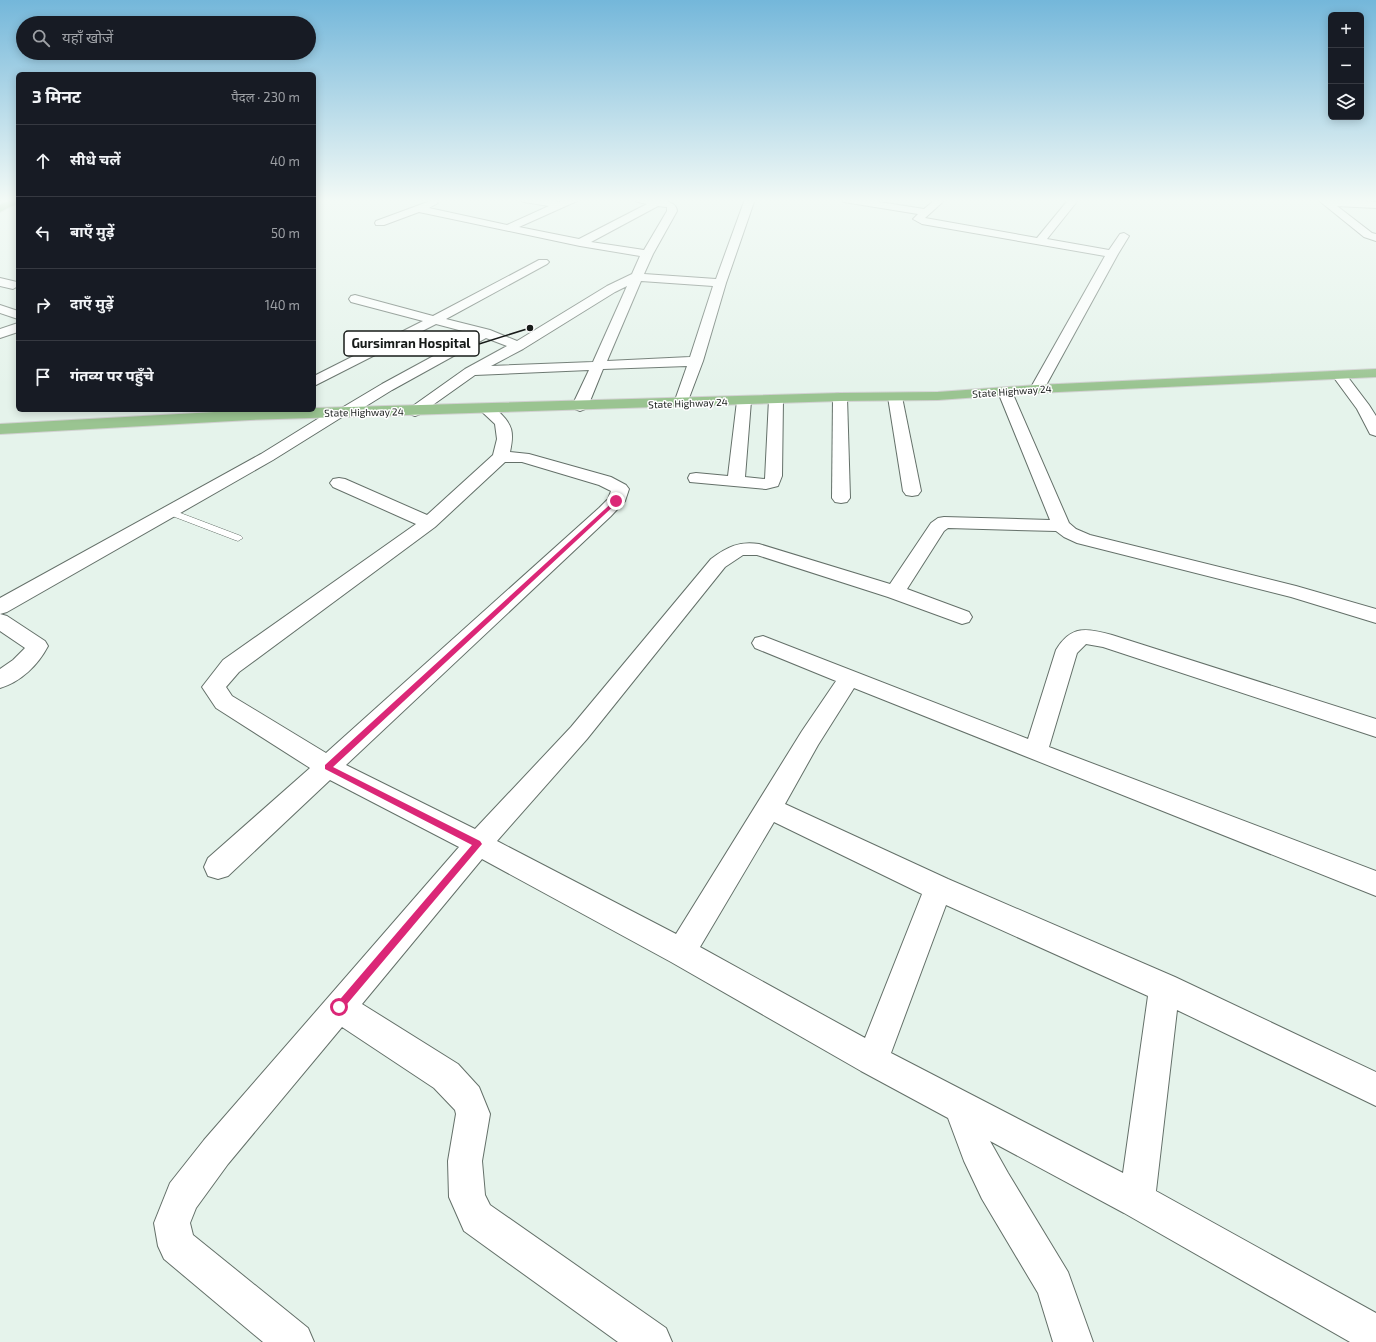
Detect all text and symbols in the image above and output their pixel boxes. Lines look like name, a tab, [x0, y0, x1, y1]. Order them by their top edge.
map controls	[1328, 12, 1364, 120]
button: +	[1328, 12, 1364, 48]
search box	[16, 16, 316, 60]
icon: search	[30, 27, 52, 49]
text: यहाँ खोजें	[62, 28, 113, 46]
button: −	[1328, 48, 1364, 84]
button: layers	[1328, 84, 1364, 120]
text: 3 मिनट	[32, 86, 81, 106]
text: पैदल · 230 m	[231, 89, 300, 105]
icon: ahead	[32, 150, 54, 172]
text: सीधे चलें	[70, 150, 121, 168]
text: 40 m	[270, 153, 300, 169]
icon: left	[32, 222, 54, 244]
text: बाएँ मुड़ें	[70, 222, 114, 240]
text: 50 m	[271, 225, 300, 241]
icon: right	[32, 294, 54, 316]
text: दाएँ मुड़ें	[70, 294, 114, 312]
text: 140 m	[265, 297, 300, 313]
callout: Gursimran Hospital	[344, 331, 479, 356]
text: Gursimran Hospital	[351, 335, 471, 351]
icon: arrive	[32, 366, 54, 388]
text: गंतव्य पर पहुँचे	[70, 366, 154, 384]
street label: State Highway 24	[972, 382, 1052, 400]
street label: State Highway 24	[648, 396, 728, 410]
street label: State Highway 24	[324, 405, 404, 419]
route end	[607, 492, 625, 510]
route start	[330, 998, 348, 1016]

